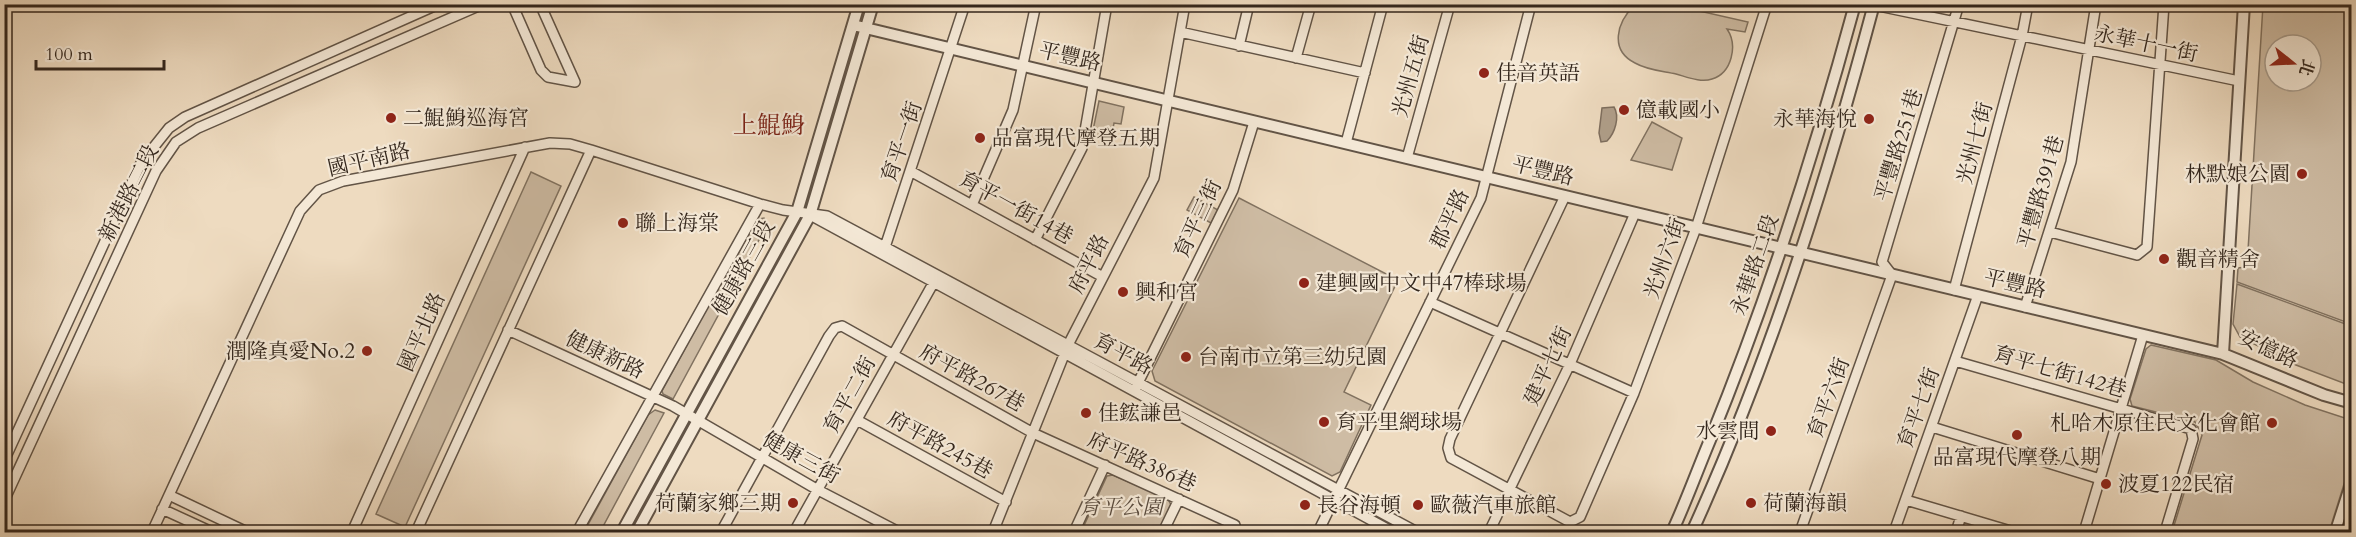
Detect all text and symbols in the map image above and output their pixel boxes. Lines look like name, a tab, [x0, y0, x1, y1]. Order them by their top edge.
street label: 永華十一街	[2092, 19, 2200, 69]
street label: 光州五街	[1385, 32, 1437, 120]
scale bar	[36, 33, 164, 71]
north arrow	[2263, 33, 2323, 93]
street label: 平豐路	[1036, 36, 1104, 78]
text: 100 m	[45, 42, 93, 67]
text: 北	[2293, 56, 2319, 78]
place label: 佳音英語	[1496, 59, 1580, 88]
marker: 佳音英語	[1477, 66, 1491, 80]
street label: 平豐路251巷	[1868, 85, 1930, 205]
place label: 億載國小	[1636, 96, 1720, 125]
street label: 育平一街	[875, 98, 929, 186]
street label: 光州七街	[1950, 99, 2000, 187]
marker: 億載國小	[1617, 103, 1631, 117]
place label: 二鯤鯓巡海宮	[403, 104, 529, 133]
place label: 永華海悅	[1773, 105, 1857, 134]
district label: 上鯤鯓	[733, 109, 805, 142]
marker: 二鯤鯓巡海宮	[384, 111, 398, 125]
marker: 永華海悅	[1862, 112, 1876, 126]
place label: 品富現代摩登五期	[992, 124, 1160, 153]
marker: 品富現代摩登五期	[973, 131, 987, 145]
street label: 平豐路391巷	[2011, 132, 2071, 252]
street label: 國平南路	[325, 136, 413, 184]
street label: 新港路二段	[92, 140, 166, 246]
street label: 平豐路	[1509, 149, 1577, 193]
place label: 林默娘公園	[2185, 160, 2290, 189]
street label: 育平一街14巷	[954, 165, 1078, 251]
marker: 林默娘公園	[2295, 167, 2309, 181]
street label: 育平三街	[1167, 175, 1229, 263]
street label: 郡平路	[1424, 184, 1476, 254]
place label: 聯上海棠	[635, 209, 719, 238]
street label: 永華路二段	[1724, 211, 1786, 319]
street label: 光州六街	[1637, 214, 1693, 302]
street label: 健康路三段	[706, 215, 782, 321]
marker: 聯上海棠	[616, 216, 630, 230]
street label: 府平路	[1062, 229, 1116, 299]
place label: 觀音精舍	[2176, 245, 2260, 274]
marker: 觀音精舍	[2157, 252, 2171, 266]
street label: 平豐路	[1981, 263, 2049, 305]
place label: 建興國中文中47棒球場	[1316, 269, 1527, 298]
marker: 建興國中文中47棒球場	[1297, 276, 1311, 290]
place label: 興和宮	[1135, 278, 1198, 307]
marker: 興和宮	[1116, 285, 1130, 299]
street label: 國平北路	[392, 288, 452, 376]
street label: 建平七街	[1517, 322, 1579, 410]
street label: 安億路	[2233, 323, 2303, 375]
street label: 健康新路	[561, 324, 649, 386]
street label: 育平路	[1088, 326, 1158, 382]
place label: 潤隆真愛No.2	[226, 337, 355, 366]
street label: 府平路267巷	[914, 337, 1030, 419]
street label: 育平七街142巷	[1990, 339, 2130, 405]
place label: 台南市立第三幼兒園	[1198, 343, 1387, 372]
marker: 潤隆真愛No.2	[360, 344, 374, 358]
marker: 台南市立第三幼兒園	[1179, 350, 1193, 364]
street label: 育平二街	[817, 351, 883, 439]
street label: 育平六街	[1801, 354, 1857, 442]
street label: 育平七街	[1891, 364, 1947, 452]
place label: 佳鋐謙邑	[1098, 399, 1182, 428]
street label: 府平路245巷	[882, 404, 998, 486]
marker: 佳鋐謙邑	[1079, 406, 1093, 420]
place label: 育平里網球場	[1336, 408, 1462, 437]
place label: 札哈木原住民文化會館	[2050, 409, 2260, 438]
marker: 育平里網球場	[1317, 415, 1331, 429]
marker: 札哈木原住民文化會館	[2265, 416, 2279, 430]
place label: 水雲間	[1696, 417, 1759, 446]
marker: 水雲間	[1764, 424, 1778, 438]
street label: 健康三街	[757, 425, 845, 491]
street label: 府平路386巷	[1083, 425, 1201, 499]
marker: 品富現代摩登八期	[2010, 428, 2024, 442]
place label: 品富現代摩登八期	[1933, 443, 2101, 472]
place label: 波夏122民宿	[2118, 470, 2234, 499]
marker: 波夏122民宿	[2099, 477, 2113, 491]
place label: 荷蘭家鄉三期	[655, 489, 781, 518]
place label: 荷蘭海韻	[1763, 489, 1847, 518]
place label: 長谷海頓	[1317, 491, 1401, 520]
place label: 歐薇汽車旅館	[1430, 491, 1556, 520]
park label: 育平公園	[1079, 493, 1166, 522]
marker: 荷蘭家鄉三期	[786, 496, 800, 510]
marker: 荷蘭海韻	[1744, 496, 1758, 510]
marker: 長谷海頓	[1298, 498, 1312, 512]
marker: 歐薇汽車旅館	[1411, 498, 1425, 512]

